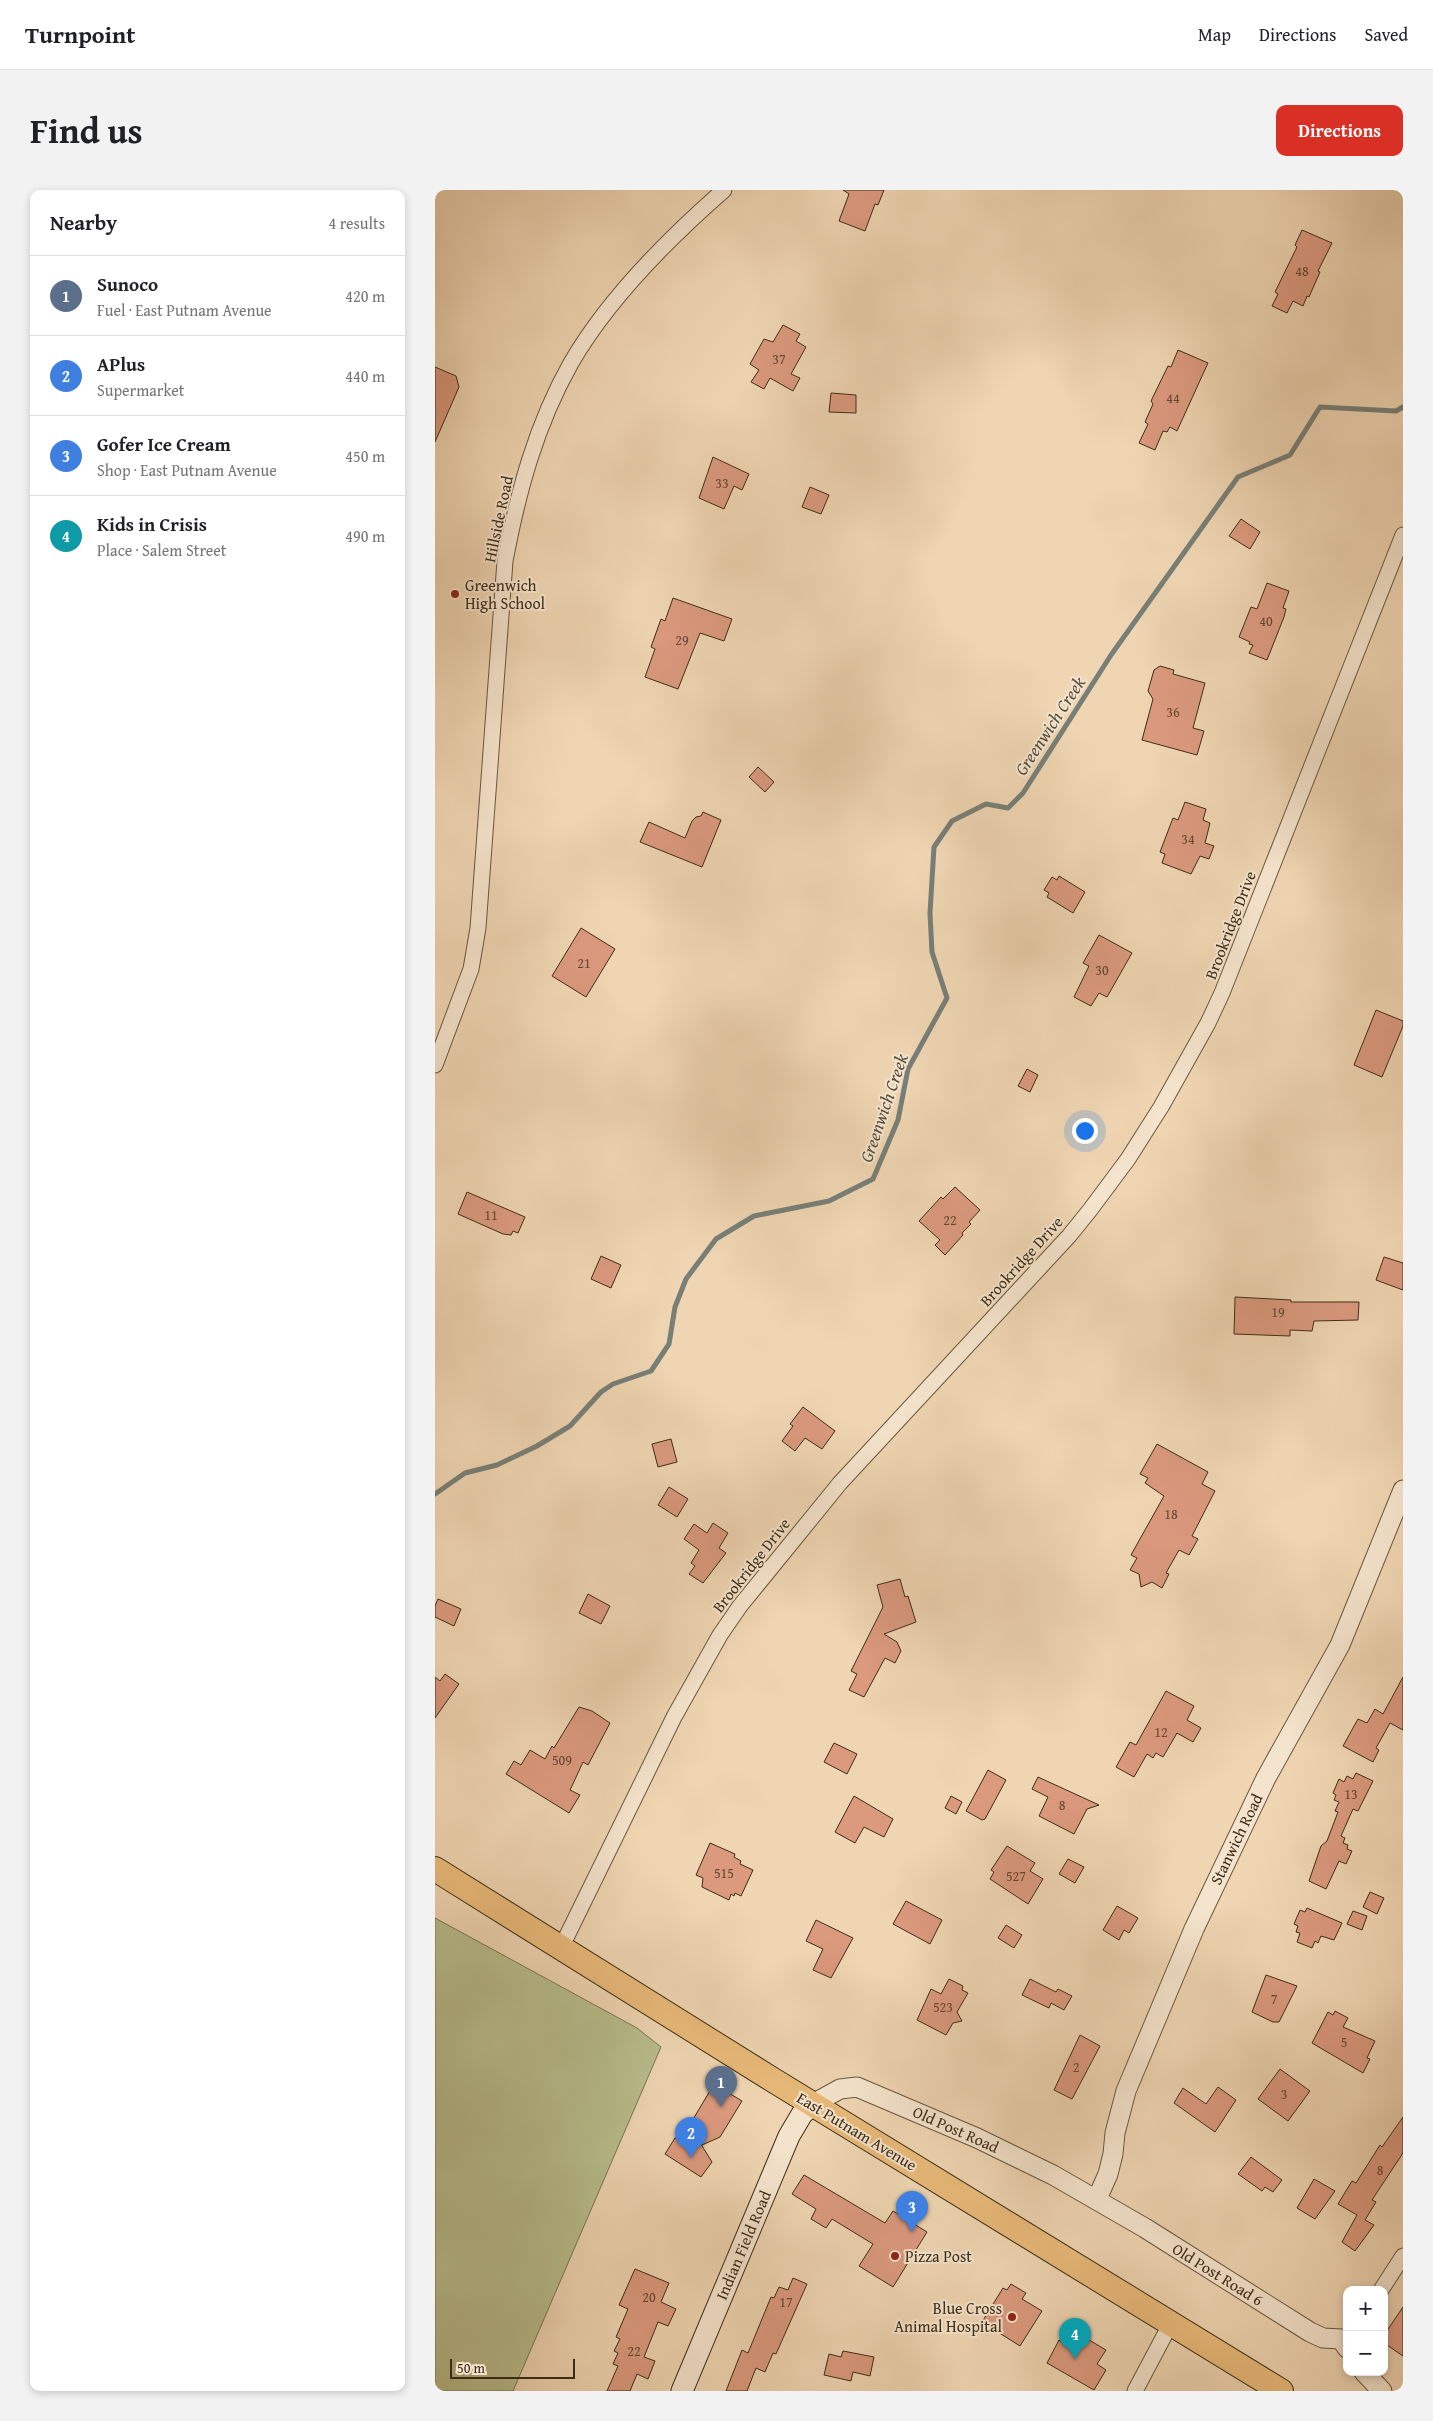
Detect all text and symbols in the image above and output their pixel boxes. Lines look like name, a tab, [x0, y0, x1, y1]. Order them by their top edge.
text: Turnpoint	[25, 17, 135, 52]
text: Map	[1198, 21, 1231, 48]
text: Directions	[1259, 21, 1336, 48]
text: Saved	[1364, 21, 1408, 48]
text: Find us	[30, 105, 143, 156]
button: Directions	[1276, 105, 1403, 156]
text: Nearby	[50, 207, 117, 238]
text: 4 results	[328, 211, 385, 235]
house number: 48	[1295, 261, 1309, 281]
text: Sunoco	[97, 270, 158, 298]
text: 1	[62, 284, 70, 308]
text: 420 m	[345, 284, 385, 308]
text: Fuel · East Putnam Avenue	[97, 298, 272, 322]
house number: 37	[772, 349, 786, 369]
text: APlus	[97, 350, 145, 378]
text: 2	[62, 364, 70, 388]
text: 440 m	[345, 364, 385, 388]
text: Supermarket	[97, 378, 184, 402]
house number: 44	[1166, 388, 1180, 408]
text: Gofer Ice Cream	[97, 430, 231, 458]
text: 3	[62, 444, 70, 468]
text: 450 m	[345, 444, 385, 468]
text: Shop · East Putnam Avenue	[97, 458, 277, 482]
street label: Hillside Road	[477, 473, 519, 565]
house number: 33	[715, 473, 729, 493]
text: Kids in Crisis	[97, 510, 207, 538]
text: 4	[62, 524, 70, 548]
text: 490 m	[345, 524, 385, 548]
text: Place · Salem Street	[97, 538, 226, 562]
place label: Greenwich High School	[465, 573, 546, 615]
marker: Greenwich High School	[449, 588, 461, 600]
house number: 40	[1259, 611, 1273, 631]
house number: 29	[675, 630, 689, 650]
water label: Greenwich Creek	[1007, 670, 1092, 781]
house number: 36	[1166, 702, 1180, 722]
house number: 34	[1181, 829, 1195, 849]
street label: Brookridge Drive	[1198, 867, 1262, 983]
house number: 21	[577, 953, 591, 973]
house number: 30	[1095, 960, 1109, 980]
water label: Greenwich Creek	[852, 1049, 915, 1166]
your location	[1072, 1118, 1098, 1144]
house number: 11	[484, 1205, 498, 1225]
house number: 22	[943, 1210, 957, 1230]
street label: Brookridge Drive	[974, 1210, 1068, 1312]
house number: 19	[1271, 1302, 1285, 1322]
house number: 18	[1164, 1504, 1178, 1524]
street label: Brookridge Drive	[706, 1513, 796, 1617]
house number: 12	[1154, 1722, 1168, 1742]
house number: 509	[552, 1750, 572, 1770]
house number: 13	[1344, 1784, 1358, 1804]
street label: Stanwich Road	[1204, 1789, 1269, 1889]
house number: 8	[1059, 1795, 1066, 1815]
house number: 515	[714, 1863, 734, 1883]
house number: 527	[1006, 1866, 1026, 1886]
house number: 7	[1271, 1989, 1278, 2009]
house number: 523	[933, 1997, 953, 2017]
house number: 5	[1341, 2032, 1347, 2052]
house number: 2	[1073, 2057, 1079, 2077]
pin: 1	[705, 2066, 737, 2107]
house number: 3	[1281, 2084, 1287, 2104]
street label: East Putnam Avenue	[792, 2086, 922, 2176]
street label: Old Post Road	[909, 2099, 1003, 2159]
pin: 2	[675, 2117, 707, 2158]
house number: 8	[1377, 2160, 1384, 2180]
street label: Indian Field Road	[709, 2186, 777, 2303]
pin: 3	[896, 2191, 928, 2232]
street label: Old Post Road 6	[1168, 2236, 1268, 2312]
place label: Pizza Post	[905, 2244, 972, 2268]
marker: Pizza Post	[889, 2250, 901, 2262]
map controls	[1343, 2286, 1388, 2376]
button: +	[1343, 2286, 1388, 2331]
house number: 20	[642, 2287, 656, 2307]
house number: 17	[779, 2292, 793, 2312]
place label: Blue Cross Animal Hospital	[894, 2296, 1003, 2338]
marker: Blue Cross Animal Hospital	[1006, 2311, 1018, 2323]
pin: 4	[1059, 2318, 1091, 2359]
button: −	[1343, 2331, 1388, 2376]
house number: 22	[627, 2341, 641, 2361]
scale bar	[450, 2356, 575, 2379]
text: 50 m	[457, 2358, 485, 2378]

